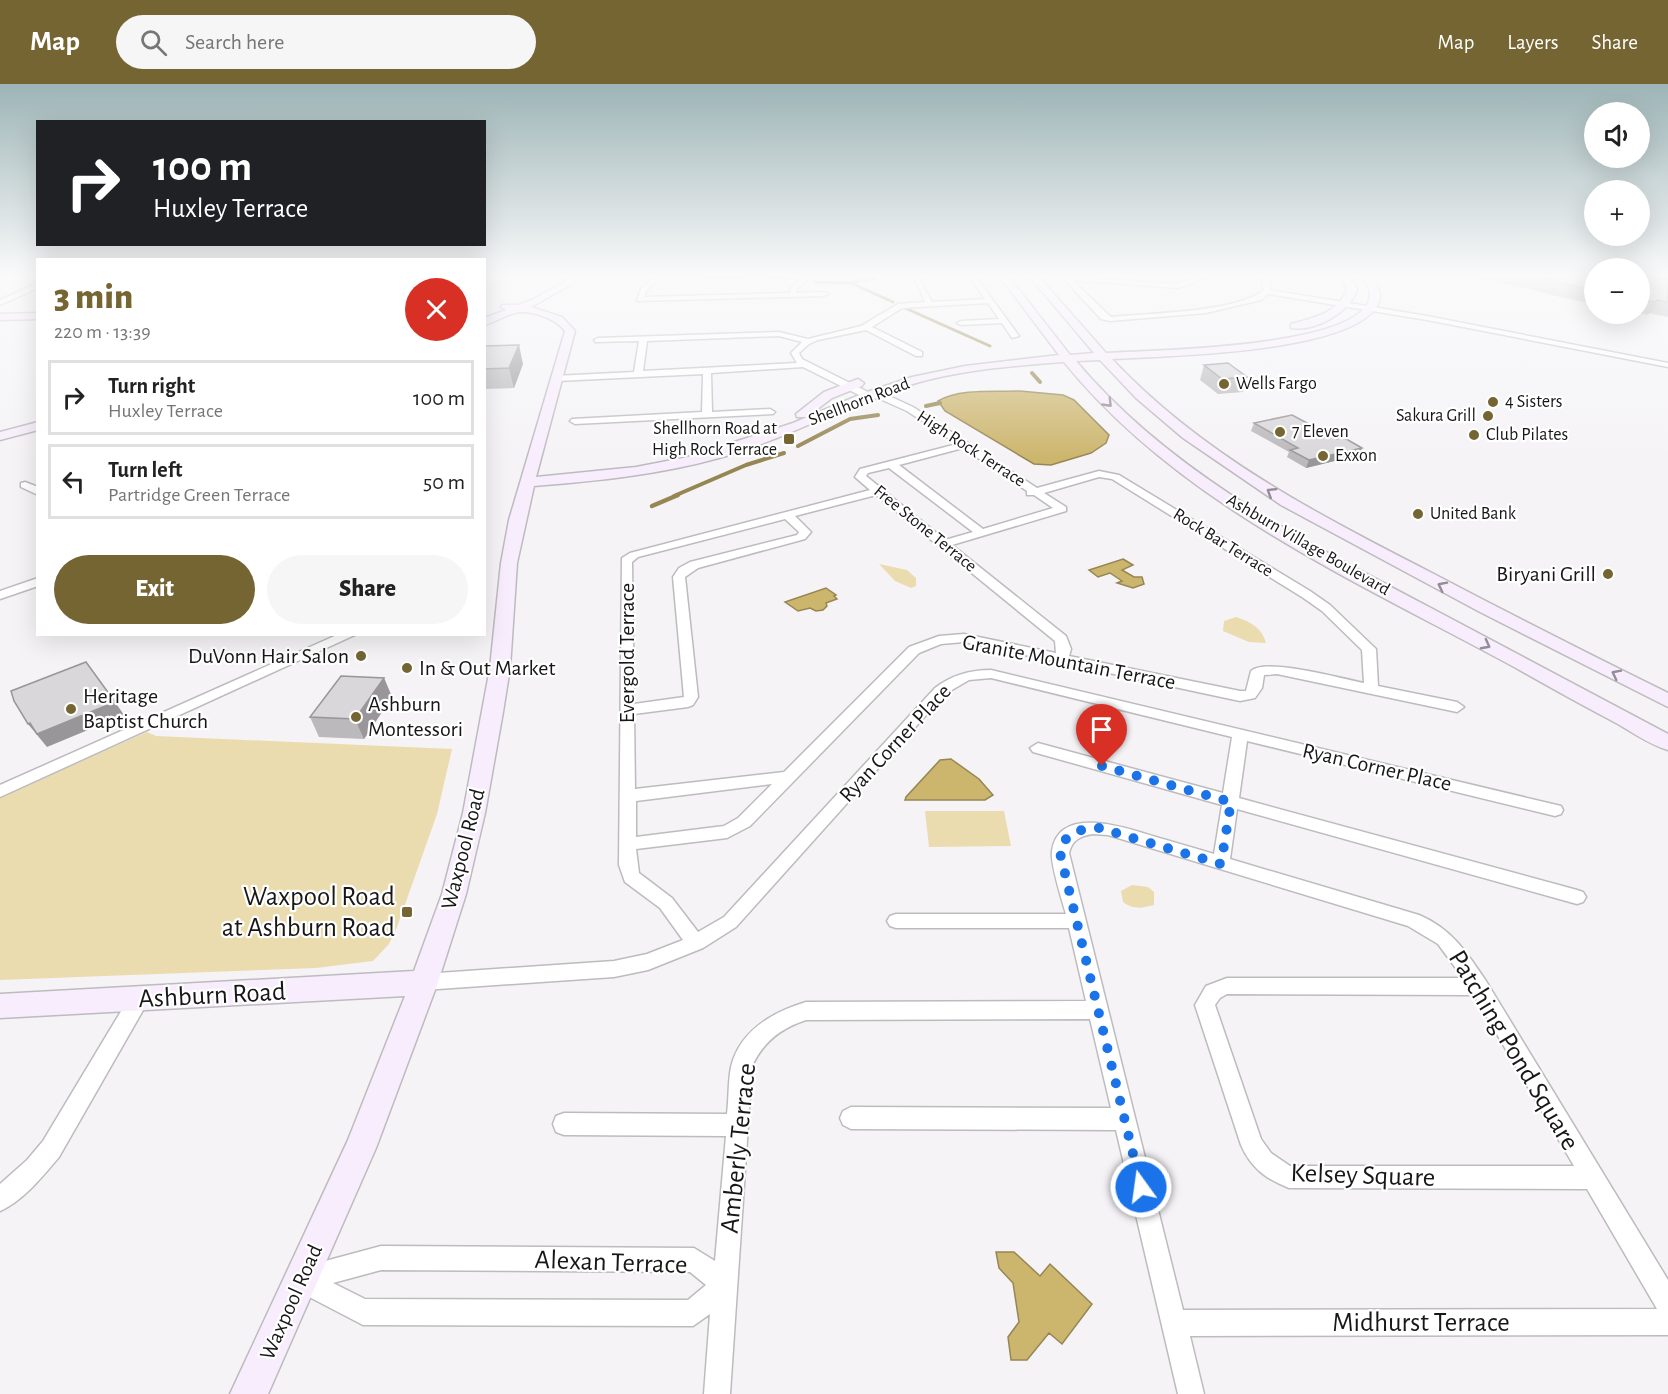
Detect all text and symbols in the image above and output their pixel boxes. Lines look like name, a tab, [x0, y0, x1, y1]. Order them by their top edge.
search box	[116, 15, 536, 69]
icon: search	[137, 26, 170, 59]
text: Map	[30, 28, 80, 56]
text: Search here	[185, 31, 284, 53]
text: Map	[1438, 32, 1474, 53]
text: Layers	[1507, 32, 1558, 53]
text: Share	[1591, 32, 1638, 53]
map controls	[1584, 102, 1650, 324]
button: sound	[1584, 102, 1650, 168]
icon: right	[54, 144, 132, 222]
text: 100 m	[153, 146, 252, 188]
button: +	[1584, 180, 1650, 246]
text: Huxley Terrace	[153, 195, 308, 222]
button: −	[1584, 258, 1650, 324]
button: close	[405, 278, 468, 341]
text: 3 min	[54, 279, 133, 315]
text: 220 m · 13:39	[54, 322, 151, 342]
street label: Shellhorn Road	[806, 374, 912, 430]
text: Turn right	[108, 375, 195, 397]
place label: Wells Fargo	[1236, 375, 1317, 393]
marker: Wells Fargo	[1217, 377, 1231, 391]
icon: right	[57, 381, 90, 414]
text: 100 m	[413, 387, 465, 409]
place label: 4 Sisters	[1505, 393, 1562, 411]
marker: 4 Sisters	[1486, 395, 1500, 409]
one-way arrow	[1100, 396, 1111, 407]
text: Huxley Terrace	[108, 401, 223, 421]
street label: High Rock Terrace	[914, 407, 1028, 491]
place label: Sakura Grill	[1396, 407, 1476, 425]
marker: Sakura Grill	[1481, 409, 1495, 423]
place label: Shellhorn Road at High Rock Terrace	[652, 420, 777, 459]
place label: 7 Eleven	[1292, 423, 1349, 441]
marker: 7 Eleven	[1273, 425, 1287, 439]
place label: Club Pilates	[1486, 426, 1568, 444]
marker: Club Pilates	[1467, 428, 1481, 442]
marker: Shellhorn Road at High Rock Terrace	[782, 432, 796, 446]
place label: Exxon	[1335, 447, 1377, 465]
marker: Exxon	[1316, 449, 1330, 463]
text: Turn left	[108, 459, 182, 481]
icon: left	[57, 465, 90, 498]
text: 50 m	[423, 471, 465, 493]
street label: Free Stone Terrace	[870, 482, 980, 576]
text: Partridge Green Terrace	[108, 485, 290, 505]
one-way arrow	[1267, 488, 1277, 500]
street label: Ashburn Village Boulevard	[1223, 491, 1393, 599]
street label: Rock Bar Terrace	[1170, 505, 1276, 581]
place label: United Bank	[1430, 505, 1517, 523]
marker: United Bank	[1411, 507, 1425, 521]
button: Exit	[54, 555, 255, 624]
button: Share	[267, 555, 468, 624]
place label: Biryani Grill	[1496, 563, 1596, 585]
marker: Biryani Grill	[1601, 567, 1615, 581]
one-way arrow	[1438, 581, 1449, 593]
street label: Evergold Terrace	[616, 583, 638, 723]
street label: Granite Mountain Terrace	[961, 631, 1177, 693]
one-way arrow	[1480, 638, 1490, 649]
place label: DuVonn Hair Salon	[188, 645, 349, 667]
marker: DuVonn Hair Salon	[354, 649, 368, 663]
place label: In & Out Market	[419, 657, 555, 679]
marker: In & Out Market	[400, 661, 414, 675]
one-way arrow	[1611, 670, 1622, 682]
street label: Ryan Corner Place	[835, 680, 955, 806]
place label: Heritage Baptist Church	[83, 685, 208, 732]
place label: Ashburn Montessori	[368, 693, 463, 740]
marker: Heritage Baptist Church	[64, 702, 78, 716]
pin	[1076, 704, 1127, 766]
marker: Ashburn Montessori	[349, 710, 363, 724]
icon: arrive	[1085, 713, 1118, 746]
street label: Ryan Corner Place	[1300, 739, 1454, 795]
street label: Waxpool Road	[437, 786, 489, 912]
place label: Waxpool Road at Ashburn Road	[222, 883, 395, 941]
marker: Waxpool Road at Ashburn Road	[400, 905, 414, 919]
street label: Patching Pond Square	[1444, 945, 1584, 1155]
street label: Ashburn Road	[137, 978, 287, 1012]
street label: Amberly Terrace	[716, 1062, 761, 1235]
position arrow	[1109, 1155, 1173, 1219]
street label: Kelsey Square	[1290, 1159, 1436, 1192]
street label: Waxpool Road	[256, 1241, 326, 1363]
street label: Alexan Terrace	[534, 1246, 688, 1278]
street label: Midhurst Terrace	[1332, 1309, 1510, 1336]

